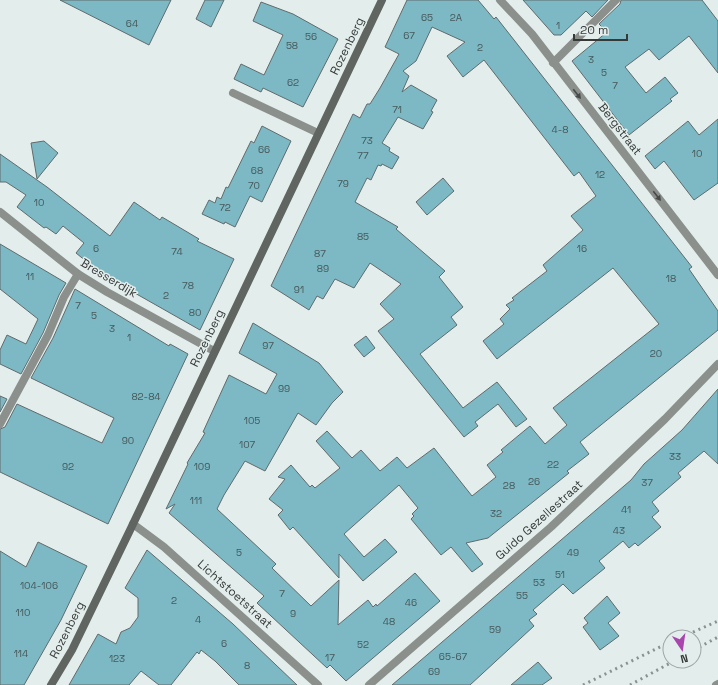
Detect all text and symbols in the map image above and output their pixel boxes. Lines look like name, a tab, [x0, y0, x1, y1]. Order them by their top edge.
house number: 65	[421, 11, 433, 24]
house number: 2A	[450, 11, 463, 24]
street label: Rozenberg	[326, 15, 368, 77]
scale bar	[574, 16, 627, 42]
house number: 64	[126, 17, 138, 30]
house number: 1	[556, 19, 560, 32]
text: 20 m	[580, 22, 608, 38]
house number: 67	[403, 29, 415, 42]
house number: 56	[305, 30, 317, 43]
house number: 58	[286, 39, 298, 52]
house number: 2	[477, 41, 483, 54]
house number: 3	[588, 53, 594, 66]
house number: 5	[601, 66, 607, 79]
house number: 62	[287, 76, 299, 89]
house number: 7	[612, 79, 618, 92]
one-way arrow	[572, 88, 581, 99]
street label: Bergstraat	[595, 100, 645, 158]
house number: 71	[392, 103, 402, 116]
house number: 4-8	[551, 123, 569, 136]
house number: 73	[361, 134, 373, 147]
house number: 66	[258, 143, 270, 156]
house number: 10	[692, 147, 702, 160]
house number: 77	[357, 149, 369, 162]
house number: 68	[251, 164, 263, 177]
house number: 12	[595, 168, 605, 181]
house number: 79	[337, 177, 349, 190]
house number: 70	[248, 179, 260, 192]
one-way arrow	[653, 191, 661, 202]
house number: 10	[34, 196, 44, 209]
house number: 72	[219, 201, 231, 214]
house number: 85	[357, 230, 369, 243]
house number: 6	[93, 242, 99, 255]
house number: 16	[577, 242, 587, 255]
house number: 74	[171, 245, 183, 258]
house number: 87	[314, 247, 326, 260]
street label: Bresserdijk	[78, 255, 141, 301]
house number: 89	[317, 262, 329, 275]
house number: 11	[26, 270, 34, 283]
house number: 18	[666, 272, 676, 285]
house number: 78	[182, 279, 194, 292]
house number: 91	[294, 283, 304, 296]
house number: 2	[163, 289, 169, 302]
house number: 7	[75, 299, 81, 312]
house number: 80	[189, 306, 201, 319]
street label: Rozenberg	[186, 307, 228, 369]
house number: 5	[91, 309, 97, 322]
house number: 3	[109, 322, 115, 335]
house number: 1	[127, 331, 131, 344]
house number: 97	[262, 339, 274, 352]
house number: 20	[650, 347, 662, 360]
house number: 99	[278, 382, 290, 395]
house number: 82-84	[131, 390, 161, 403]
house number: 105	[244, 414, 260, 427]
house number: 90	[122, 434, 134, 447]
house number: 107	[239, 438, 255, 451]
house number: 33	[669, 450, 681, 463]
house number: 22	[547, 458, 559, 471]
house number: 92	[62, 460, 74, 473]
house number: 109	[194, 460, 210, 473]
house number: 26	[528, 475, 540, 488]
street label: Guido Gezellestraat	[492, 476, 586, 564]
house number: 37	[641, 476, 653, 489]
house number: 28	[503, 479, 515, 492]
house number: 111	[190, 494, 202, 507]
house number: 41	[621, 503, 631, 516]
house number: 32	[490, 507, 502, 520]
house number: 43	[613, 524, 625, 537]
house number: 5	[236, 546, 242, 559]
house number: 49	[567, 546, 579, 559]
street label: Lichtstoetstraat	[194, 556, 276, 632]
house number: 51	[555, 568, 565, 581]
house number: 53	[533, 576, 545, 589]
house number: 104-106	[20, 579, 58, 592]
house number: 7	[279, 587, 285, 600]
house number: 55	[516, 589, 528, 602]
house number: 2	[171, 594, 177, 607]
house number: 46	[405, 596, 417, 609]
street label: Rozenberg	[46, 599, 88, 661]
house number: 110	[16, 606, 30, 619]
house number: 9	[290, 607, 296, 620]
house number: 4	[195, 613, 201, 626]
house number: 48	[383, 615, 395, 628]
house number: 59	[489, 623, 501, 636]
north arrow	[662, 629, 702, 669]
house number: 6	[221, 637, 227, 650]
house number: 52	[357, 638, 369, 651]
house number: 114	[14, 647, 28, 660]
house number: 65-67	[439, 650, 467, 663]
house number: 17	[325, 651, 335, 664]
text: N	[679, 651, 689, 666]
house number: 123	[109, 652, 125, 665]
house number: 8	[244, 659, 250, 672]
house number: 69	[428, 665, 440, 678]

